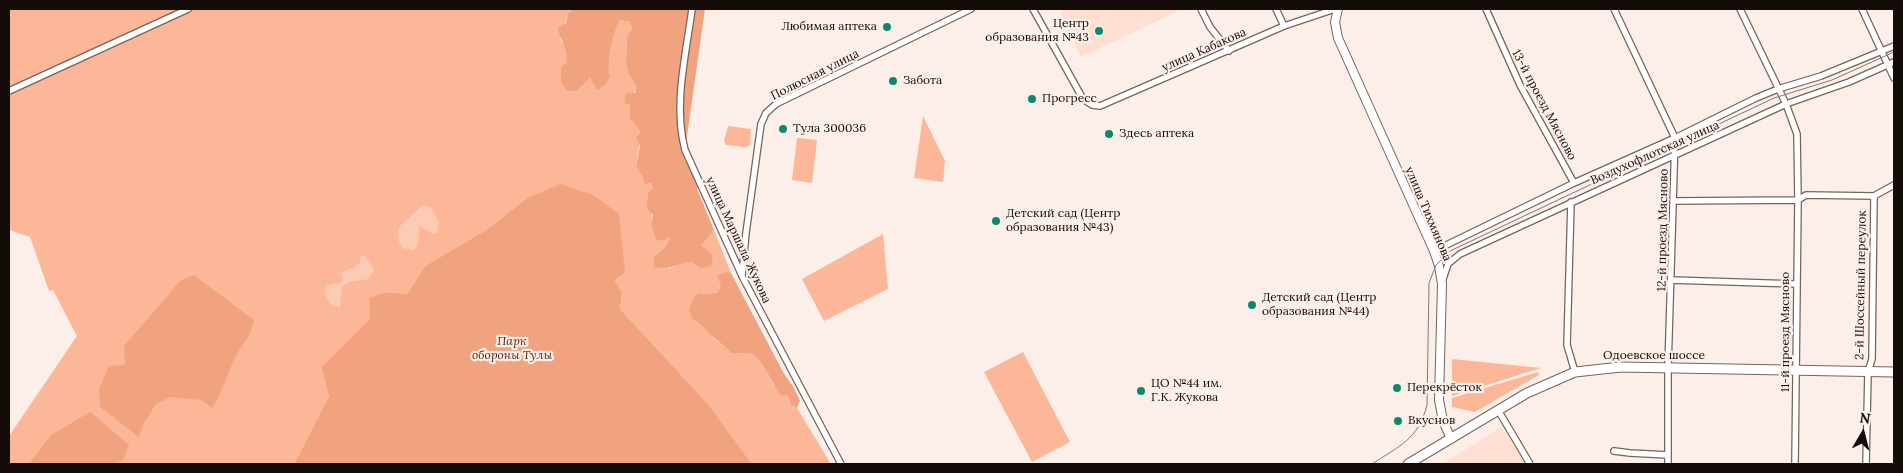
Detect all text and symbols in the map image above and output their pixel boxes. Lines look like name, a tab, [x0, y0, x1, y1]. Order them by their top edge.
place label: Центр образования №43	[985, 17, 1089, 45]
place label: Любимая аптека	[781, 20, 877, 34]
marker: Любимая аптека	[881, 21, 893, 33]
marker: Центр образования №43	[1093, 25, 1105, 37]
street label: улица Кабакова	[1160, 25, 1248, 75]
street label: Полюсная улица	[769, 47, 861, 103]
street label: 13-й проезд Мясново	[1509, 47, 1579, 163]
place label: Забота	[903, 74, 942, 88]
marker: Забота	[887, 75, 899, 87]
place label: Прогресс	[1042, 92, 1097, 106]
marker: Прогресс	[1026, 93, 1038, 105]
street label: Воздухофлотская улица	[1588, 118, 1722, 188]
place label: Тула 300036	[793, 122, 866, 136]
marker: Тула 300036	[777, 123, 789, 135]
place label: Здесь аптека	[1119, 127, 1194, 141]
marker: Здесь аптека	[1103, 128, 1115, 140]
street label: улица Тихмянова	[1402, 165, 1454, 263]
street label: 12-й проезд Мясново	[1655, 169, 1671, 291]
street label: улица Маршала Жукова	[702, 174, 774, 306]
place label: Детский сад (Центр образования №43)	[1006, 207, 1120, 235]
street label: 2-й Шоссейный переулок	[1852, 210, 1870, 360]
marker: Детский сад (Центр образования №43)	[990, 215, 1002, 227]
street label: 11-й проезд Мясново	[1779, 272, 1793, 392]
place label: Детский сад (Центр образования №44)	[1262, 291, 1376, 319]
marker: Детский сад (Центр образования №44)	[1246, 299, 1258, 311]
park label: Парк обороны Тулы	[472, 335, 552, 363]
street label: Одоевское шоссе	[1603, 349, 1705, 363]
place label: ЦО №44 им. Г.К. Жукова	[1151, 377, 1222, 405]
place label: Перекрёсток	[1407, 381, 1482, 395]
marker: Перекрёсток	[1391, 382, 1403, 394]
marker: ЦО №44 им. Г.К. Жукова	[1135, 385, 1147, 397]
north arrow	[1838, 408, 1888, 458]
text: N	[1858, 408, 1872, 428]
place label: Вкуснов	[1408, 414, 1455, 428]
marker: Вкуснов	[1392, 415, 1404, 427]

